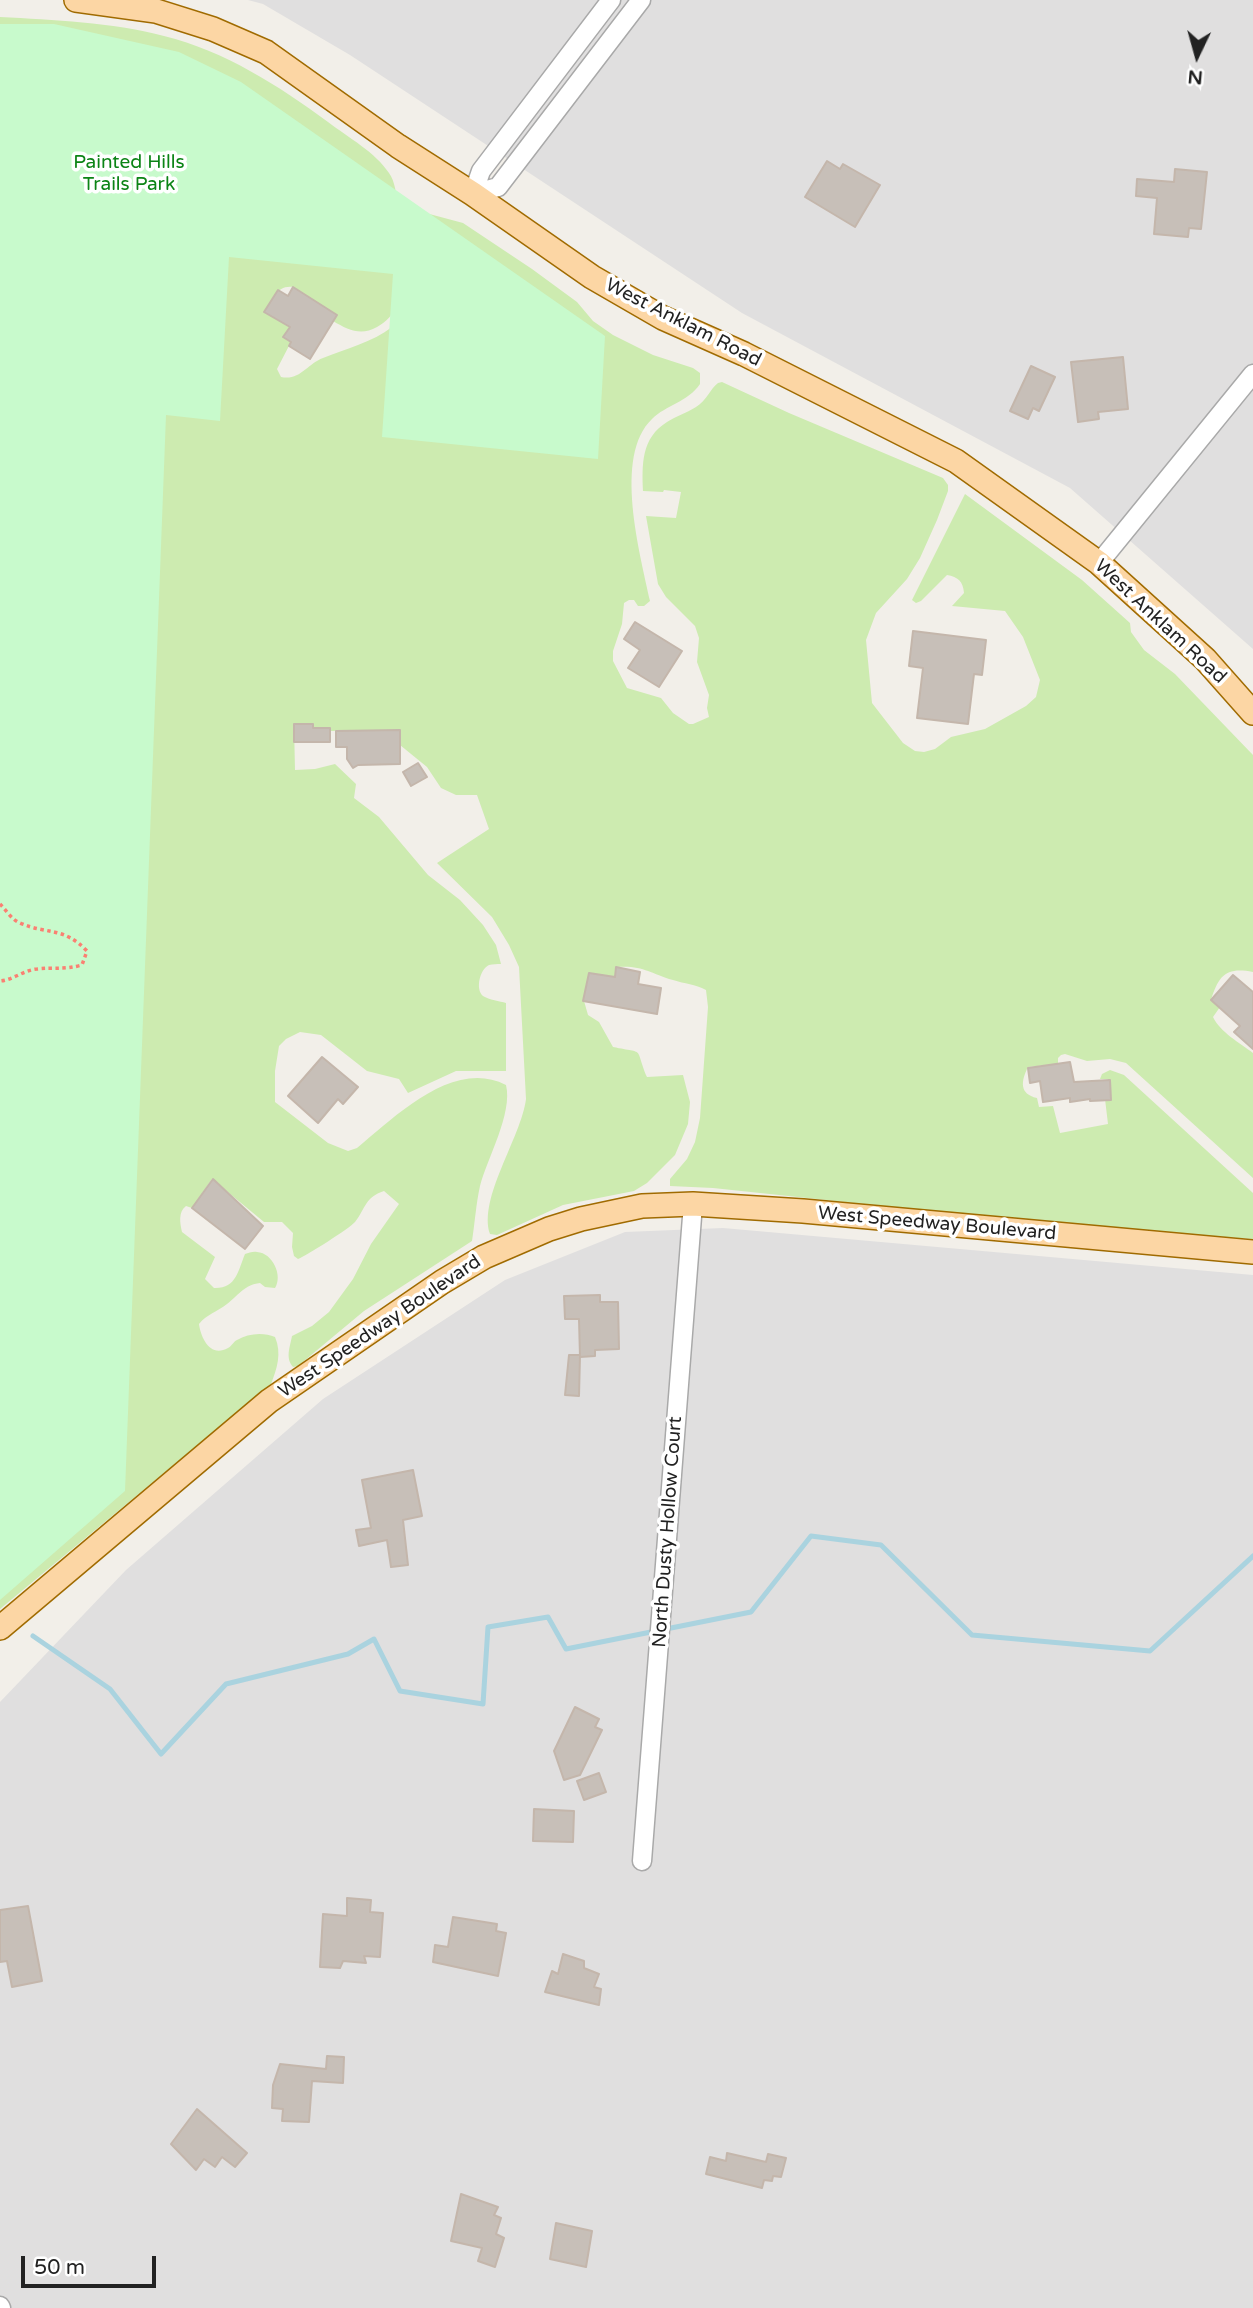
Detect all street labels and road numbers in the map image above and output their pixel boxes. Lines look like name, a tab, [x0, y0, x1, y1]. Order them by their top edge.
street label: West Anklam Road	[601, 274, 765, 372]
street label: West Anklam Road	[1089, 555, 1231, 689]
street label: West Speedway Boulevard	[817, 1202, 1057, 1246]
street label: West Speedway Boulevard	[274, 1251, 486, 1403]
street label: North Dusty Hollow Court	[649, 1416, 687, 1648]

